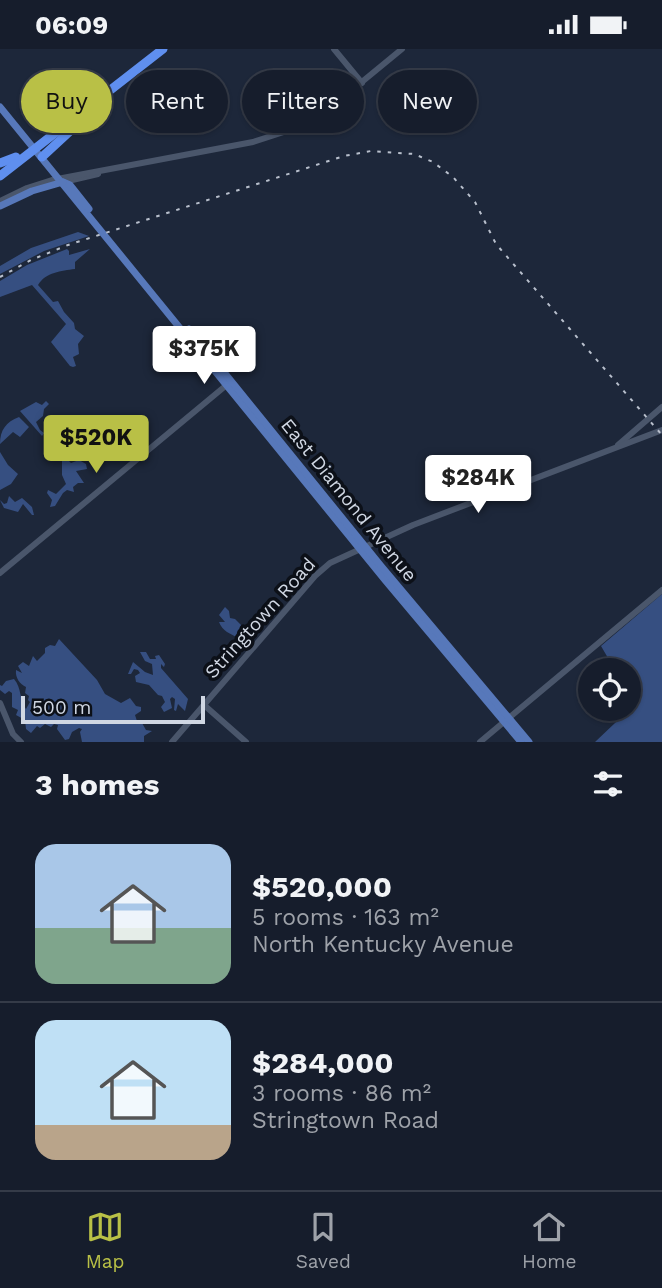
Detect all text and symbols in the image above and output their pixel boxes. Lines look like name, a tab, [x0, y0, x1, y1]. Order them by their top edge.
text: 06:09	[35, 10, 108, 40]
chip: Buy	[21, 70, 112, 133]
chip: Rent	[126, 70, 228, 133]
chip: Filters	[242, 70, 364, 133]
chip: New	[378, 70, 477, 133]
pin: $375K	[155, 327, 253, 386]
text: $375K	[169, 335, 239, 362]
street label: East Diamond Avenue	[276, 414, 422, 586]
pin: $520K	[47, 415, 145, 475]
text: $520K	[60, 424, 132, 451]
pin: $284K	[429, 455, 527, 515]
text: $284K	[441, 464, 515, 491]
street label: Stringtown Road	[200, 553, 320, 683]
map controls	[578, 658, 641, 721]
button: locate	[578, 658, 641, 721]
scale bar	[21, 693, 205, 725]
text: 500 m	[32, 696, 91, 719]
icon: filters	[589, 765, 627, 803]
text: 3 homes	[35, 767, 160, 802]
text: $520,000	[252, 869, 392, 904]
icon: home	[91, 872, 175, 956]
text: 5 rooms · 163 m²	[252, 904, 439, 931]
text: North Kentucky Avenue	[252, 931, 514, 958]
text: $284,000	[252, 1045, 394, 1080]
icon: home	[91, 1048, 175, 1132]
text: 3 rooms · 86 m²	[252, 1080, 431, 1107]
text: Stringtown Road	[252, 1107, 439, 1134]
tab: Map	[86, 1208, 124, 1273]
tab: Saved	[296, 1208, 351, 1273]
tab: Home	[522, 1208, 576, 1273]

